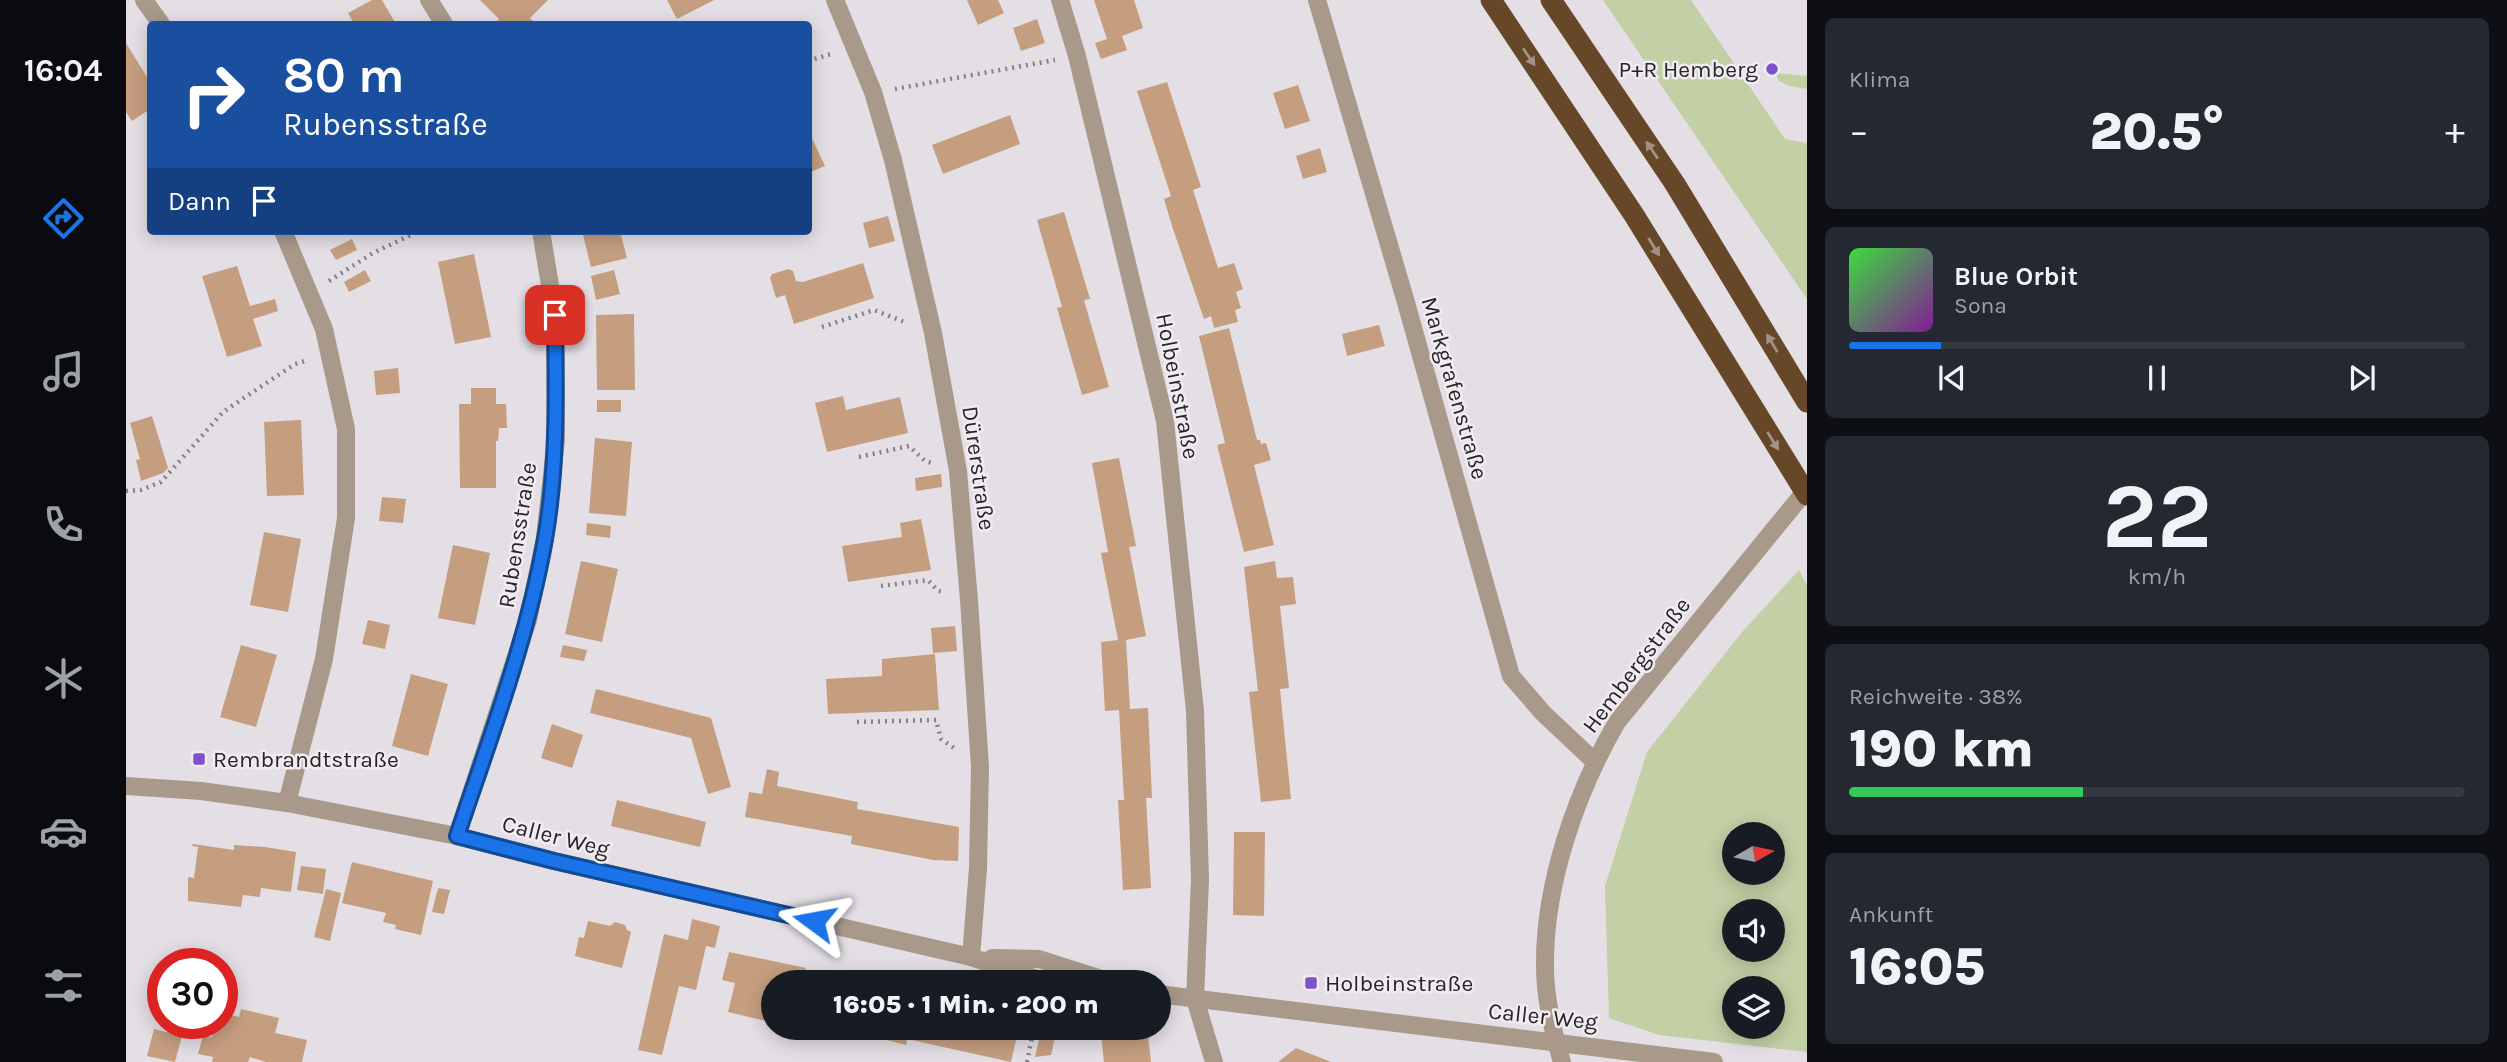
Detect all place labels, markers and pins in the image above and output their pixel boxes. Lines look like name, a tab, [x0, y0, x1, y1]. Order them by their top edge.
place label: P+R Hemberg	[1619, 56, 1758, 83]
marker: P+R Hemberg	[1764, 61, 1780, 77]
pin	[525, 285, 585, 345]
place label: Rembrandtstraße	[213, 746, 399, 773]
marker: Rembrandtstraße	[191, 751, 207, 767]
place label: Holbeinstraße	[1325, 970, 1473, 997]
marker: Holbeinstraße	[1303, 975, 1319, 991]

